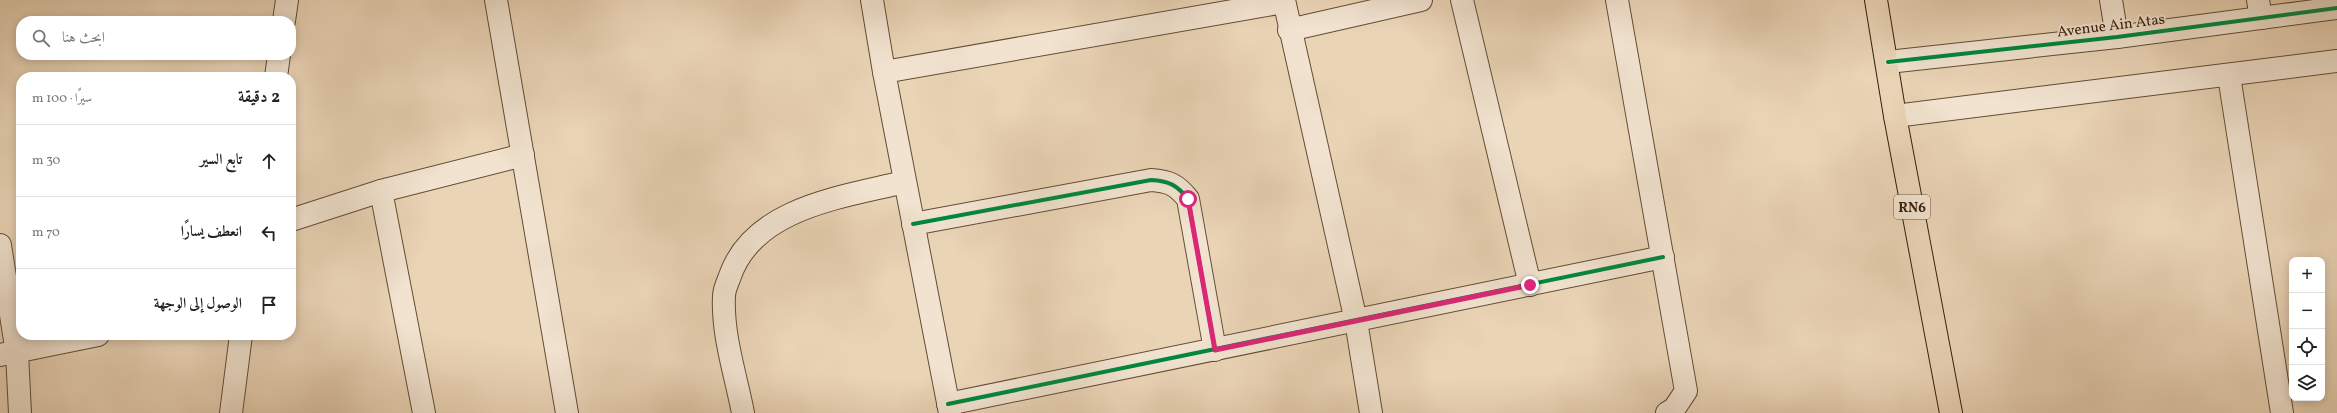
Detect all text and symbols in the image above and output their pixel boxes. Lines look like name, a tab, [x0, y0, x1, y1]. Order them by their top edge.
street label: Avenue Ain Atas	[2056, 9, 2166, 44]
search box	[16, 16, 296, 60]
icon: search	[30, 27, 52, 49]
text: ابحث هنا	[62, 28, 105, 49]
text: 2 دقيقة	[238, 86, 280, 109]
text: سيرًا · 100 m	[32, 90, 92, 108]
text: تابع السير	[200, 150, 242, 171]
icon: ahead	[258, 150, 280, 172]
text: 30 m	[32, 152, 60, 170]
route start	[1179, 190, 1197, 208]
road number: RN6	[1894, 195, 1930, 219]
text: انعطف يسارًا	[181, 222, 242, 243]
icon: left	[258, 222, 280, 244]
text: 70 m	[32, 224, 60, 242]
map controls	[2289, 257, 2325, 401]
button: +	[2289, 257, 2325, 293]
route end	[1521, 276, 1539, 294]
button: −	[2289, 293, 2325, 329]
text: الوصول إلى الوجهة	[154, 294, 242, 315]
icon: arrive	[258, 294, 280, 316]
button: locate	[2289, 329, 2325, 365]
button: layers	[2289, 365, 2325, 401]

